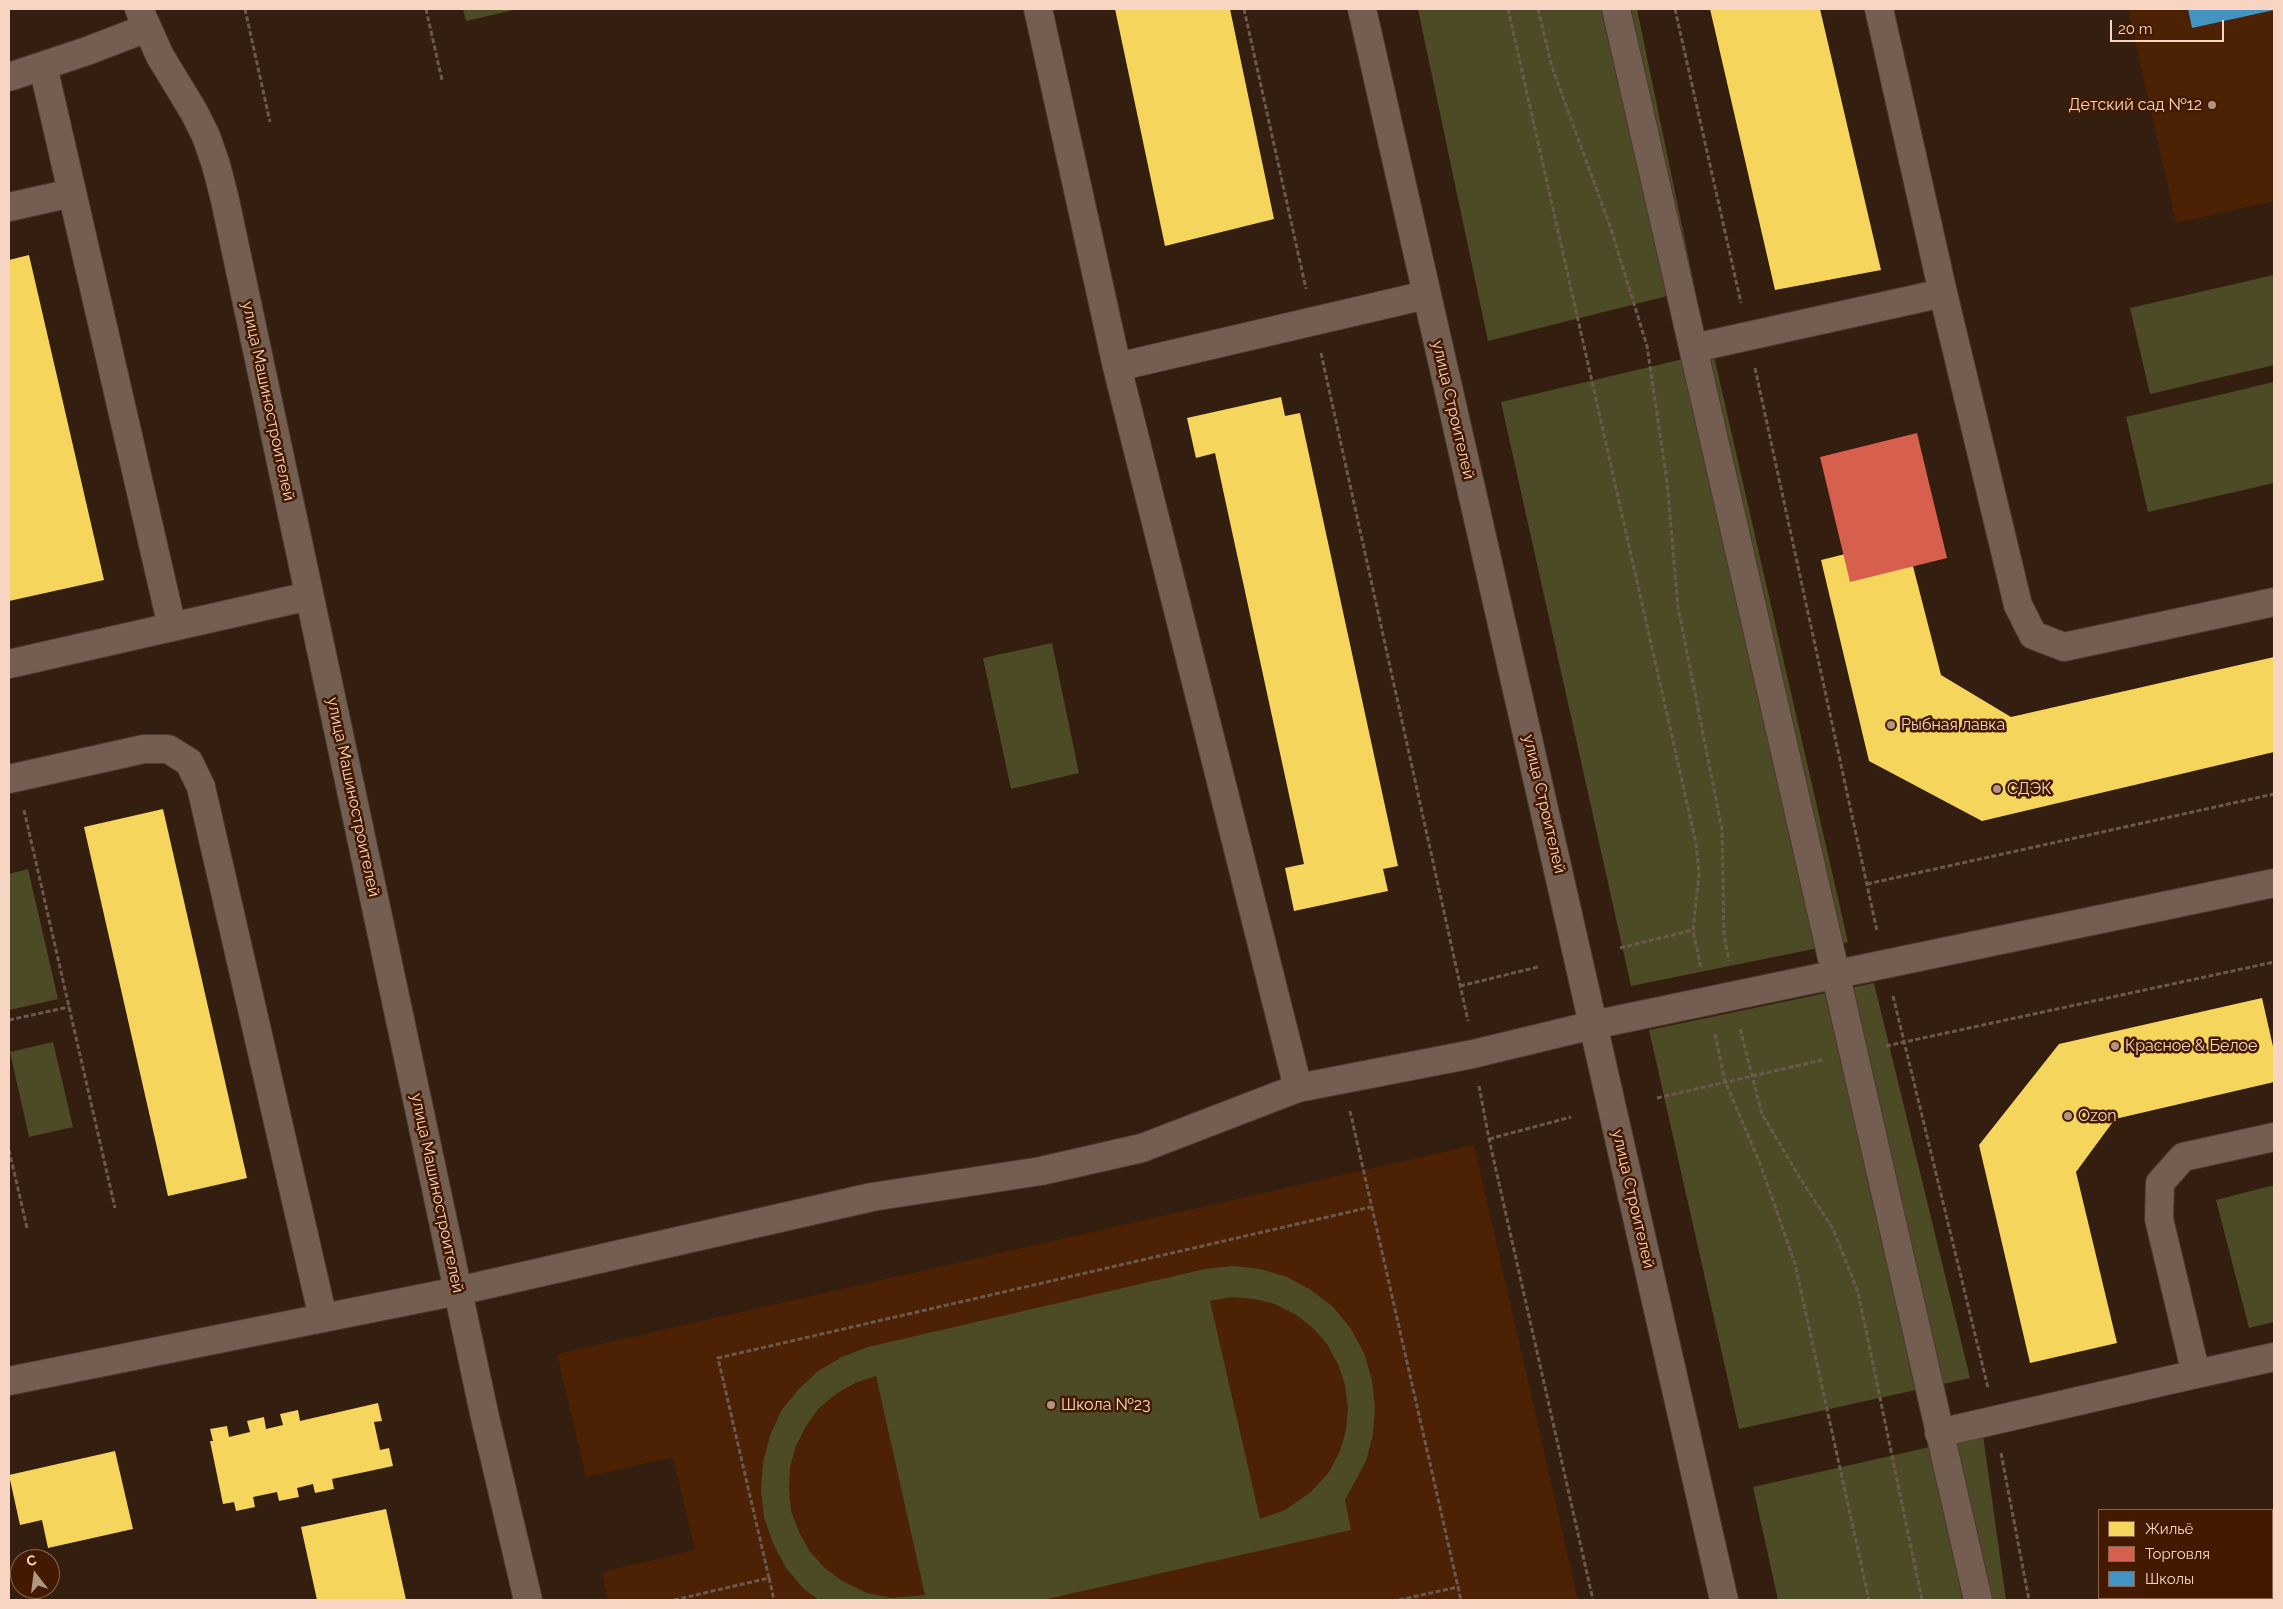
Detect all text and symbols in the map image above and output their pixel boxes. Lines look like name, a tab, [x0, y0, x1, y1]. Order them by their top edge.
scale bar	[2113, 10, 2227, 42]
text: 20 m	[2118, 20, 2153, 38]
place label: Детский сад №12	[2069, 95, 2202, 115]
marker: Детский сад №12	[2206, 99, 2218, 111]
street label: улица Машиностроителей	[237, 299, 299, 503]
street label: улица Строителей	[1428, 339, 1478, 481]
street label: улица Машиностроителей	[322, 695, 384, 899]
place label: Рыбная лавка	[1901, 715, 2005, 735]
marker: Рыбная лавка	[1885, 719, 1897, 731]
street label: улица Строителей	[1519, 733, 1569, 875]
place label: СДЭК	[2007, 779, 2051, 799]
marker: СДЭК	[1991, 783, 2003, 795]
place label: Красное & Белое	[2125, 1036, 2257, 1056]
marker: Красное & Белое	[2109, 1040, 2121, 1052]
street label: улица Машиностроителей	[406, 1091, 468, 1295]
place label: Ozon	[2078, 1106, 2117, 1126]
marker: Ozon	[2062, 1110, 2074, 1122]
street label: улица Строителей	[1608, 1128, 1658, 1270]
place label: Школа №23	[1061, 1395, 1151, 1415]
marker: Школа №23	[1045, 1399, 1057, 1411]
legend	[2098, 1509, 2273, 1599]
text: Жильё	[2145, 1520, 2193, 1538]
text: Торговля	[2145, 1545, 2210, 1563]
north arrow	[10, 1549, 60, 1599]
text: С	[25, 1552, 38, 1569]
text: Школы	[2145, 1570, 2194, 1588]

